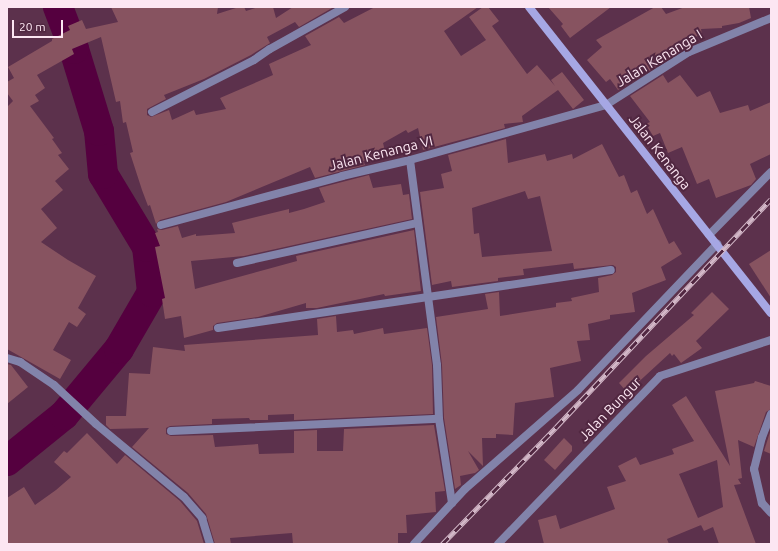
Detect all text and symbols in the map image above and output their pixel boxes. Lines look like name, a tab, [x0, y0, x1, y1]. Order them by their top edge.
scale bar	[14, 12, 65, 38]
text: 20 m	[19, 20, 46, 33]
street label: Jalan Kenanga I	[613, 26, 705, 90]
street label: Jalan Kenanga	[625, 111, 695, 193]
street label: Jalan Kenanga VI	[327, 132, 435, 174]
street label: Jalan Bungur	[575, 374, 645, 444]

